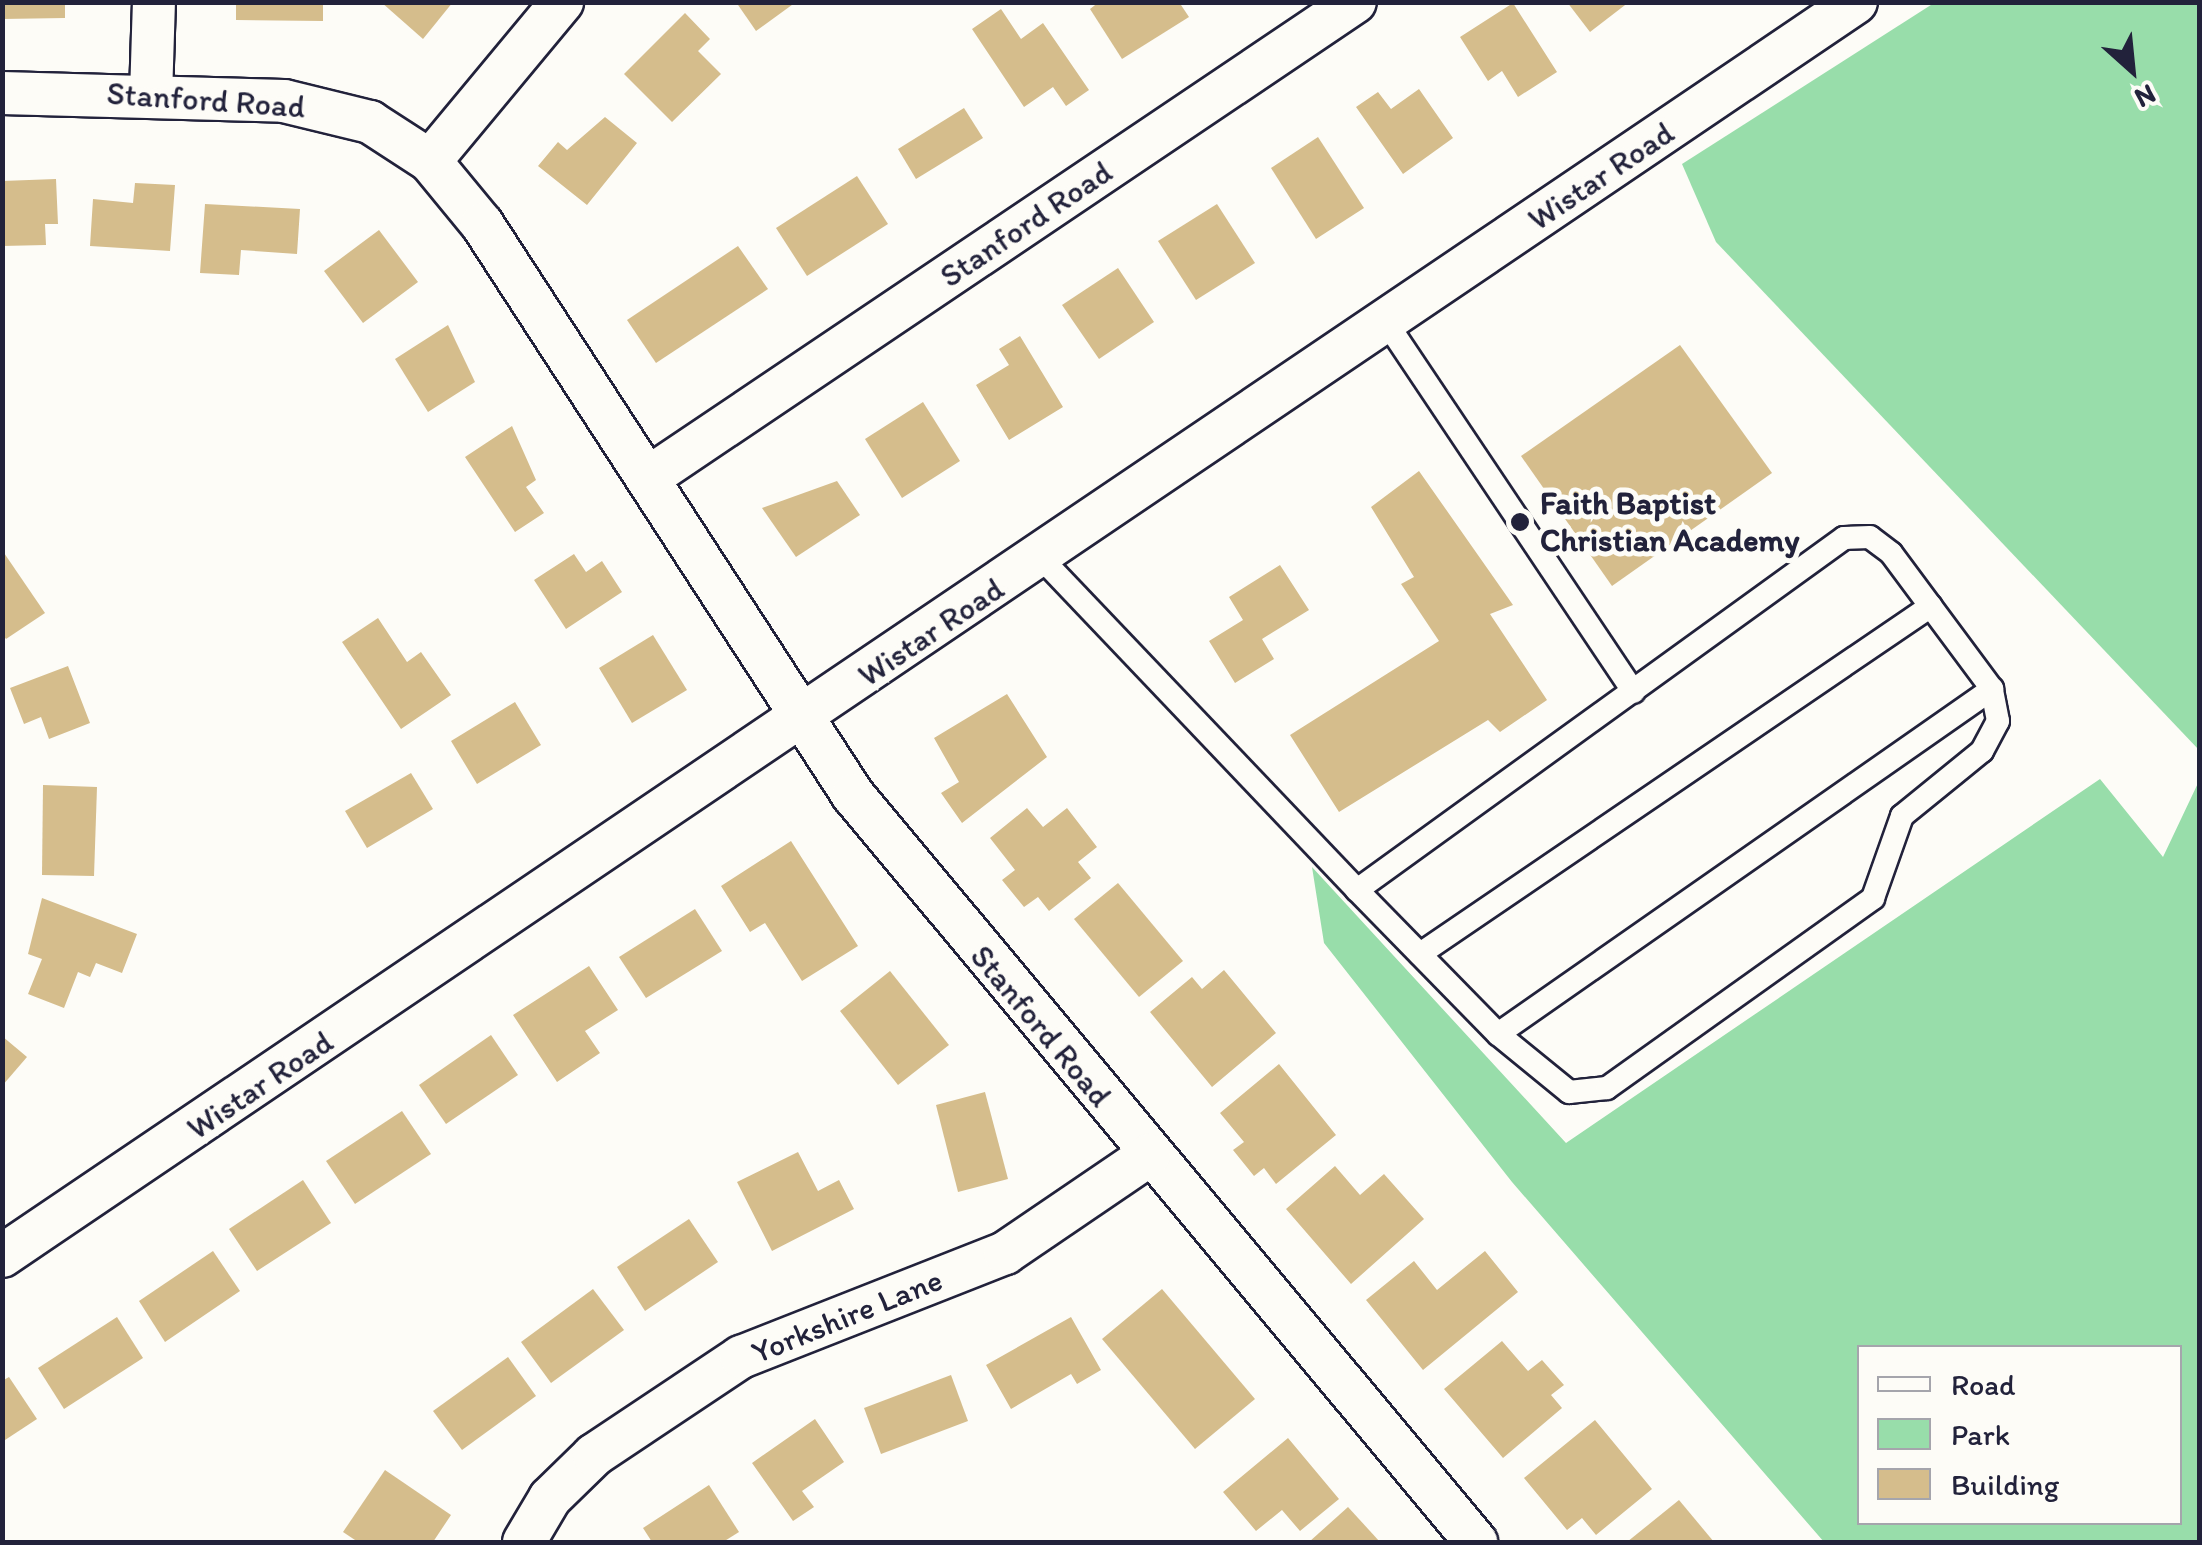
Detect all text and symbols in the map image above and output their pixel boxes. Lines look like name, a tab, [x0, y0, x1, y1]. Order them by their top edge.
north arrow	[2082, 20, 2182, 120]
street label: Stanford Road	[106, 74, 306, 126]
text: N	[2129, 77, 2162, 116]
street label: Wistar Road	[1521, 114, 1681, 238]
street label: Stanford Road	[933, 153, 1119, 295]
place label: Faith Baptist Christian Academy	[1540, 485, 1800, 560]
marker: Faith Baptist Christian Academy	[1509, 511, 1531, 533]
street label: Wistar Road	[851, 570, 1011, 694]
street label: Stanford Road	[963, 938, 1119, 1114]
street label: Wistar Road	[180, 1023, 340, 1147]
street label: Yorkshire Lane	[746, 1260, 948, 1372]
legend	[1857, 1345, 2182, 1525]
text: Road	[1951, 1366, 2016, 1403]
text: Park	[1951, 1416, 2010, 1453]
text: Building	[1951, 1466, 2059, 1503]

